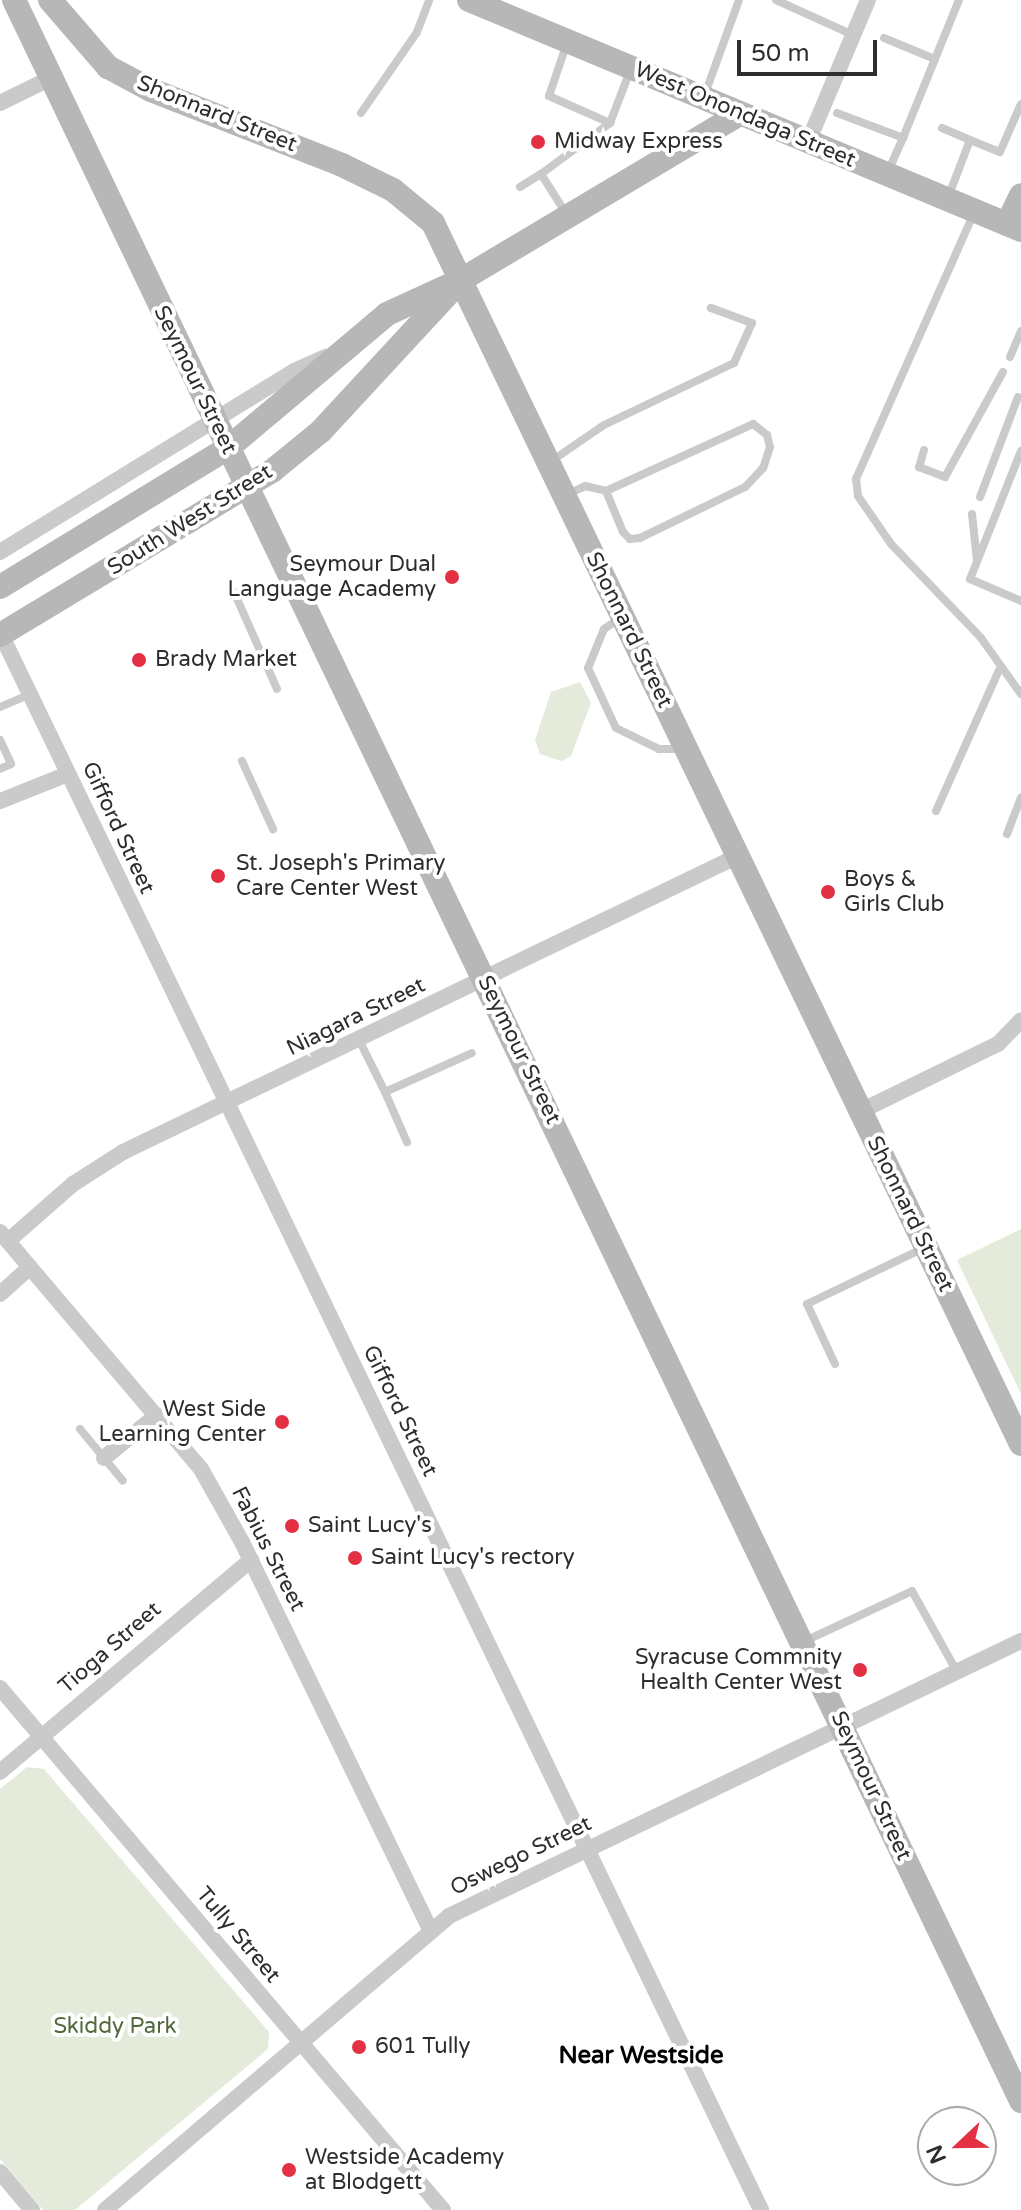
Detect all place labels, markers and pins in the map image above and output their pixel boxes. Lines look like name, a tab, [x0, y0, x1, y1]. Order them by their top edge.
place label: Midway Express	[554, 129, 723, 155]
marker: Midway Express	[529, 133, 547, 151]
place label: Seymour Dual Language Academy	[227, 551, 436, 602]
marker: Seymour Dual Language Academy	[443, 568, 461, 586]
place label: Brady Market	[155, 647, 297, 673]
marker: Brady Market	[130, 651, 148, 669]
place label: St. Joseph's Primary Care Center West	[236, 850, 445, 902]
marker: St. Joseph's Primary Care Center West	[207, 865, 229, 887]
place label: Boys & Girls Club	[844, 866, 944, 918]
marker: Boys & Girls Club	[819, 883, 837, 901]
place label: West Side Learning Center	[99, 1396, 266, 1448]
marker: West Side Learning Center	[273, 1413, 291, 1431]
place label: Saint Lucy's	[308, 1513, 432, 1539]
marker: Saint Lucy's	[283, 1517, 301, 1535]
place label: Saint Lucy's rectory	[371, 1545, 575, 1571]
marker: Saint Lucy's rectory	[346, 1549, 364, 1567]
place label: Syracuse Commnity Health Center West	[635, 1644, 842, 1696]
marker: Syracuse Commnity Health Center West	[849, 1659, 871, 1681]
place label: 601 Tully	[375, 2034, 470, 2060]
marker: 601 Tully	[350, 2038, 368, 2056]
place label: Westside Academy at Blodgett	[305, 2144, 504, 2196]
marker: Westside Academy at Blodgett	[280, 2161, 298, 2179]

